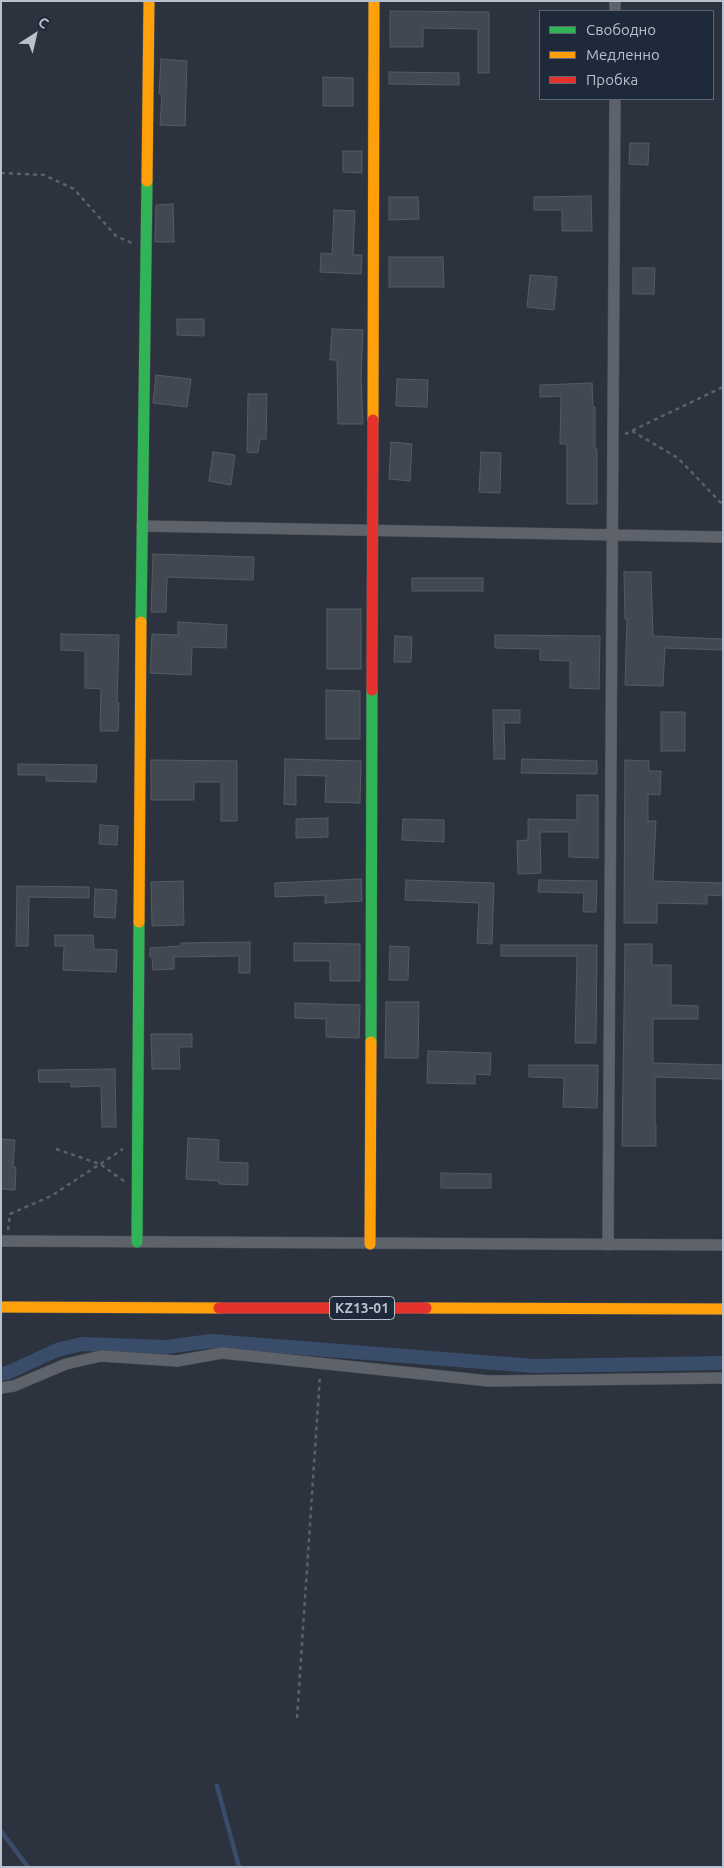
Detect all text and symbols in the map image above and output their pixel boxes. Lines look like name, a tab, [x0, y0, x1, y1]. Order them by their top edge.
north arrow	[10, 10, 60, 60]
legend	[539, 10, 714, 100]
text: С	[35, 14, 52, 32]
text: Свободно	[586, 21, 656, 38]
text: Медленно	[586, 46, 660, 63]
text: Пробка	[586, 71, 638, 88]
road number: KZ13-01	[330, 1296, 394, 1320]

